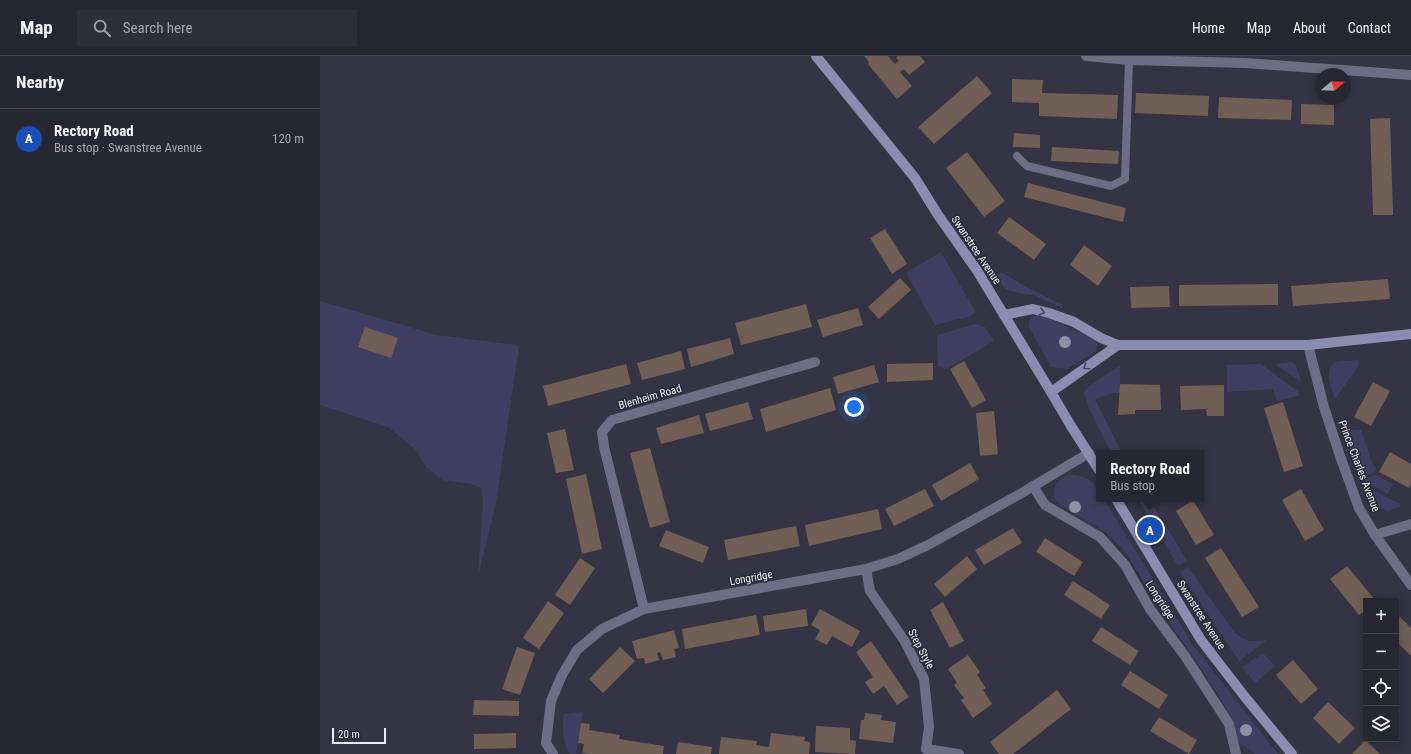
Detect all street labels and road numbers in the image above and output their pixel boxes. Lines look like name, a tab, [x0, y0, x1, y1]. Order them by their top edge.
street label: Swanstree Avenue	[948, 213, 1004, 287]
street label: Blenheim Road	[617, 382, 683, 412]
street label: Prince Charles Avenue	[1336, 418, 1382, 514]
street label: Longridge	[728, 568, 774, 588]
street label: Longridge	[1143, 578, 1177, 622]
street label: Swanstree Avenue	[1174, 578, 1228, 652]
street label: Step Style	[905, 627, 937, 671]

